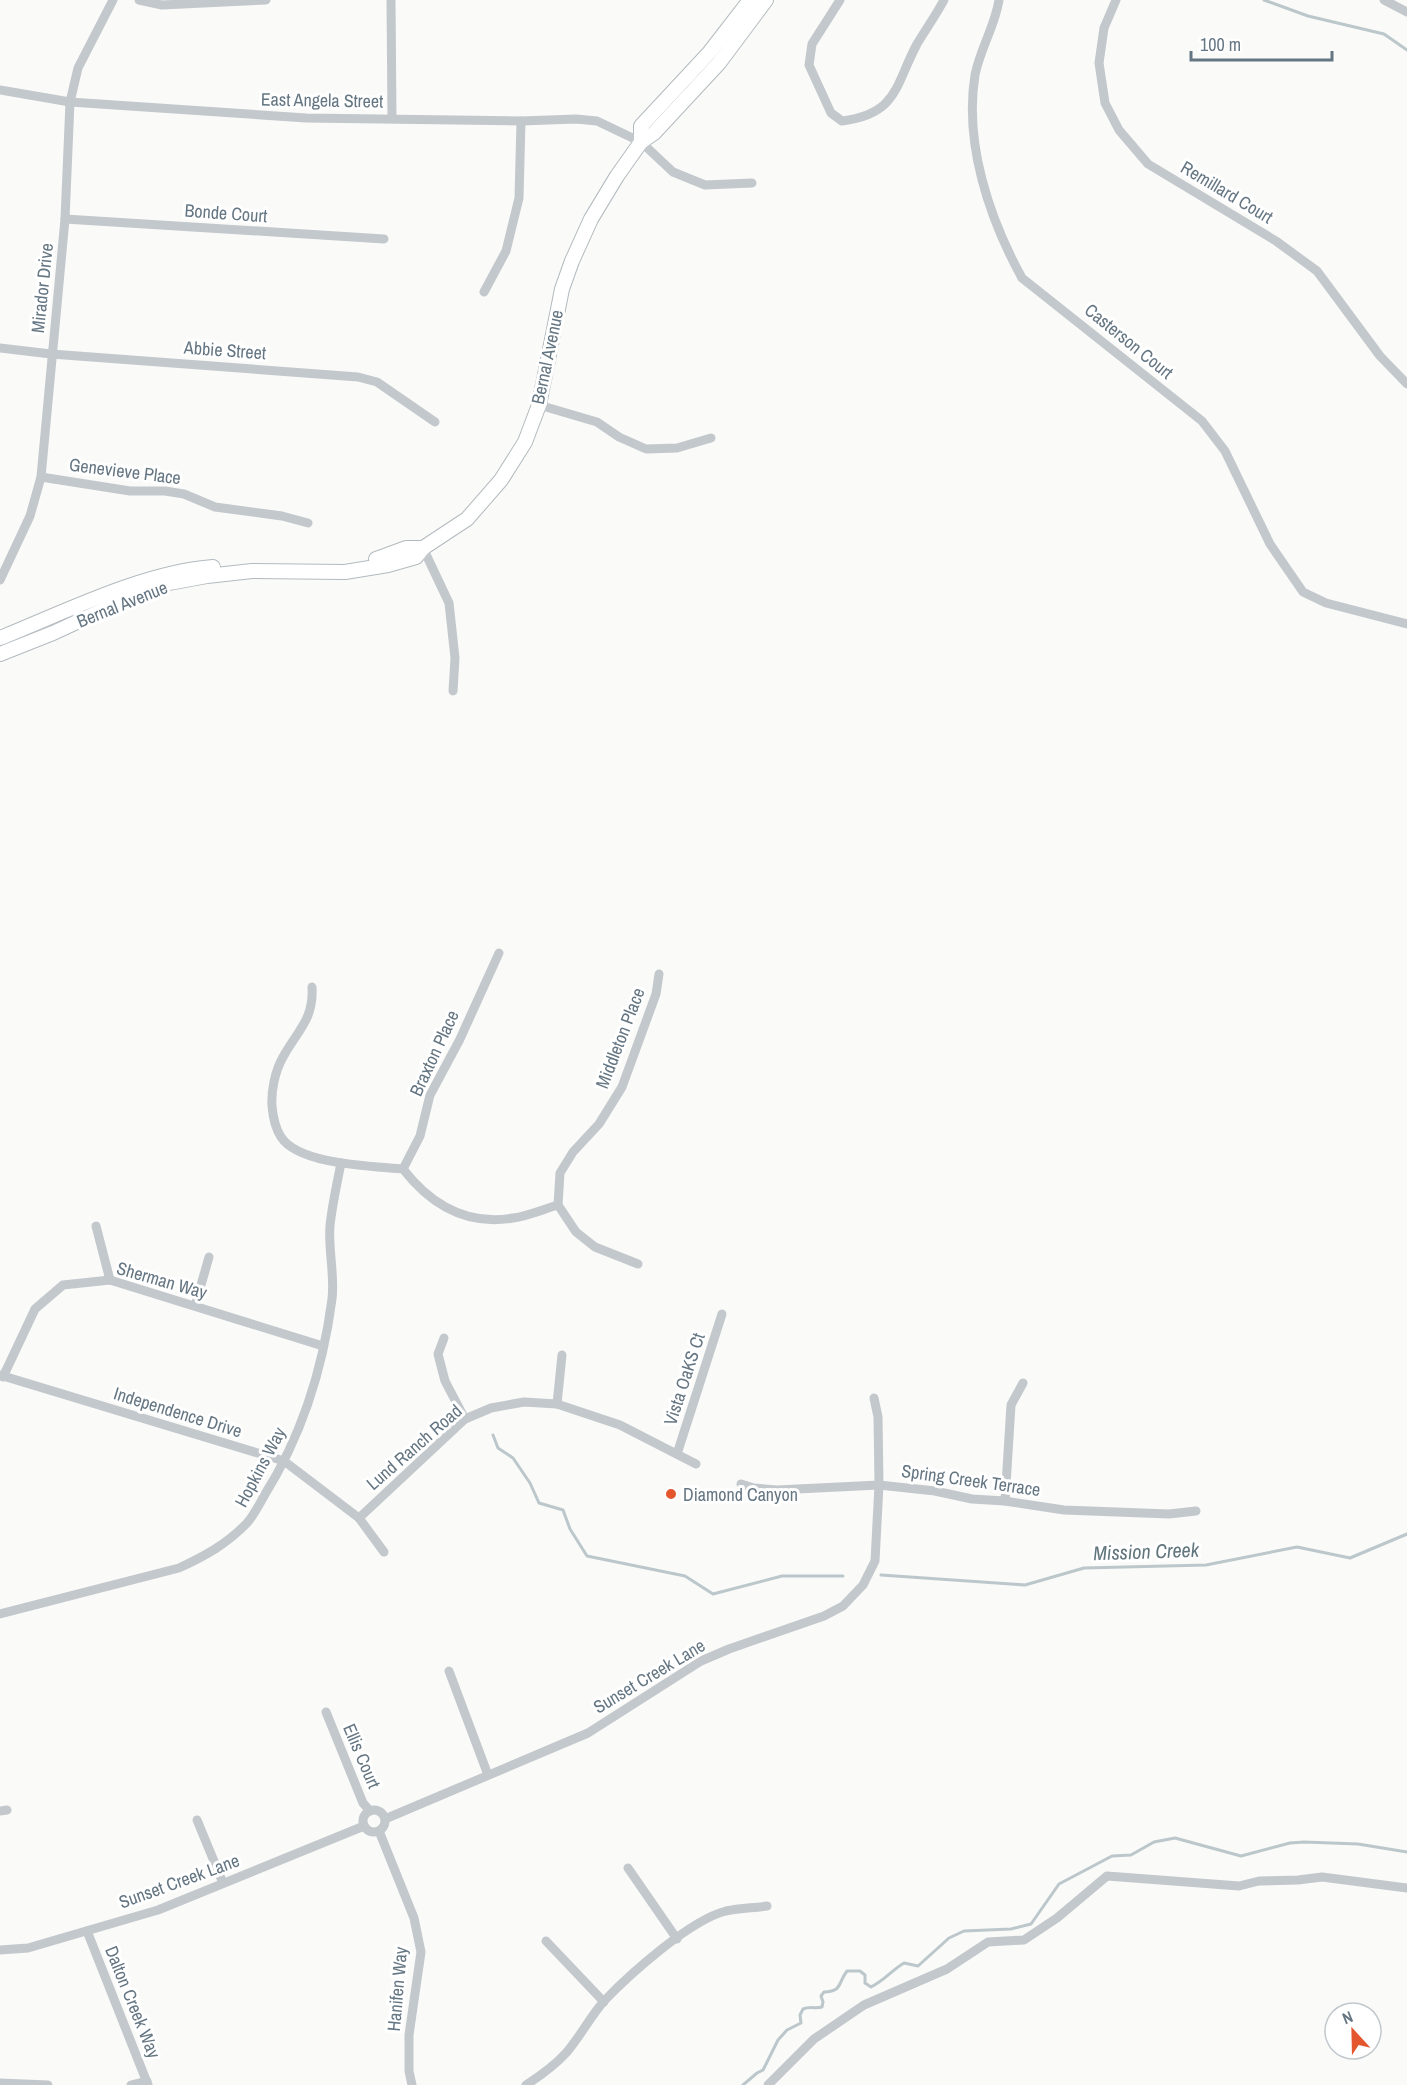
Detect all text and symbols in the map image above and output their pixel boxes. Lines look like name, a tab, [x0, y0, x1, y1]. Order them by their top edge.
scale bar	[1191, 24, 1332, 62]
text: 100 m	[1200, 32, 1241, 57]
street label: East Angela Street	[261, 86, 383, 114]
street label: Remillard Court	[1176, 155, 1278, 229]
street label: Bonde Court	[184, 198, 268, 228]
street label: Mirador Drive	[25, 242, 59, 334]
street label: Casterson Court	[1079, 297, 1179, 385]
street label: Bernal Avenue	[525, 308, 569, 406]
street label: Abbie Street	[182, 335, 267, 365]
street label: Genevieve Place	[68, 452, 182, 490]
street label: Bernal Avenue	[73, 574, 171, 634]
street label: Middleton Place	[589, 984, 651, 1092]
street label: Braxton Place	[403, 1006, 465, 1100]
street label: Sherman Way	[114, 1255, 211, 1305]
street label: Vista OaKS Ct	[657, 1330, 711, 1428]
street label: Independence Drive	[111, 1381, 245, 1443]
street label: Lund Ranch Road	[361, 1399, 467, 1495]
street label: Hopkins Way	[228, 1422, 292, 1511]
street label: Spring Creek Terrace	[900, 1458, 1042, 1502]
place label: Diamond Canyon	[683, 1482, 798, 1507]
marker: Diamond Canyon	[664, 1487, 678, 1501]
water label: Mission Creek	[1093, 1536, 1200, 1566]
street label: Sunset Creek Lane	[588, 1633, 710, 1719]
street label: Ellis Court	[337, 1720, 387, 1792]
street label: Sunset Creek Lane	[115, 1848, 243, 1914]
street label: Dalton Creek Way	[99, 1942, 167, 2063]
street label: Hanifen Way	[381, 1945, 413, 2032]
north arrow	[1323, 2001, 1383, 2061]
text: N	[1339, 2005, 1356, 2029]

